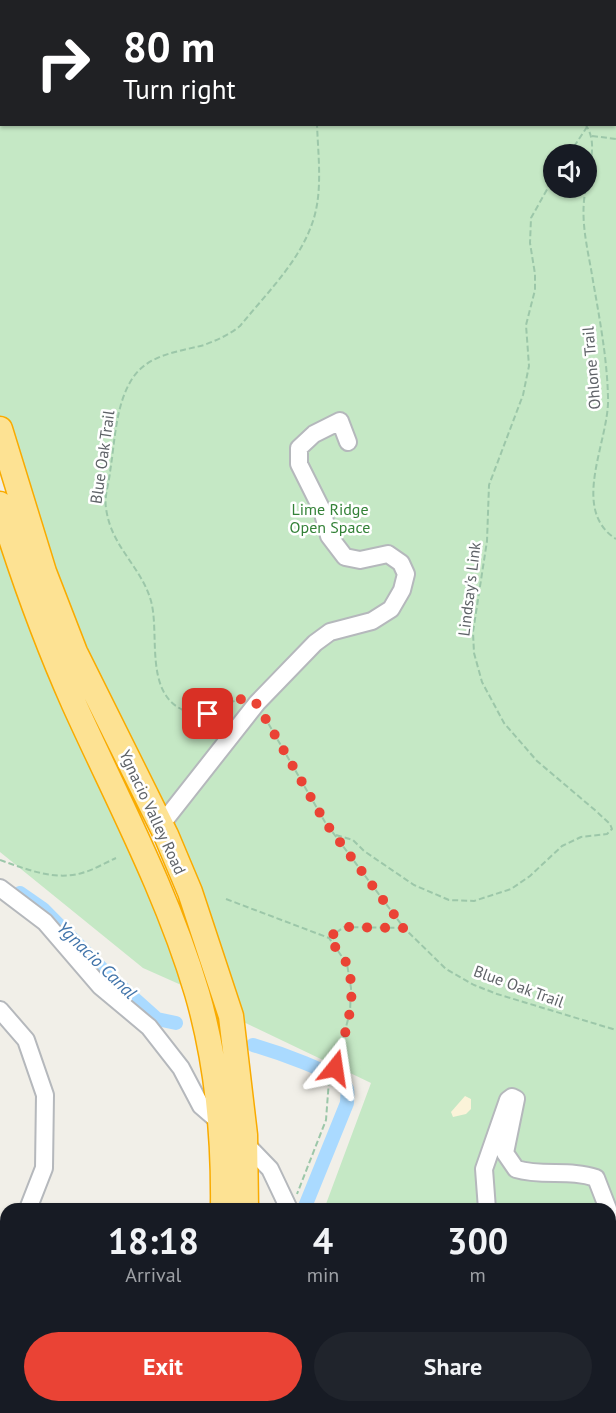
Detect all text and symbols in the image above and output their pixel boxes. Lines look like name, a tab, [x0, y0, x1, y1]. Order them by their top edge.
text: 80 m	[123, 19, 215, 74]
icon: right	[24, 24, 102, 102]
text: Turn right	[123, 72, 236, 106]
map controls	[543, 144, 597, 198]
button: sound	[543, 144, 597, 198]
street label: Ohlone Trail	[577, 325, 605, 410]
street label: Blue Oak Trail	[86, 409, 119, 505]
park label: Lime Ridge Open Space	[290, 499, 370, 537]
street label: Lindsay's Link	[453, 541, 485, 637]
pin	[182, 688, 233, 739]
icon: arrive	[191, 697, 224, 730]
street label: Ygnacio Valley Road	[115, 747, 191, 877]
water label: Ygnacio Canal	[52, 916, 142, 1004]
street label: Blue Oak Trail	[471, 960, 567, 1012]
position arrow	[303, 1036, 367, 1100]
text: 18:18	[108, 1217, 199, 1264]
text: 4	[313, 1217, 333, 1264]
text: 300	[447, 1217, 508, 1264]
text: Arrival	[125, 1262, 181, 1288]
text: min	[307, 1262, 339, 1288]
text: m	[470, 1262, 486, 1288]
button: Exit	[24, 1332, 302, 1401]
button: Share	[314, 1332, 592, 1401]

